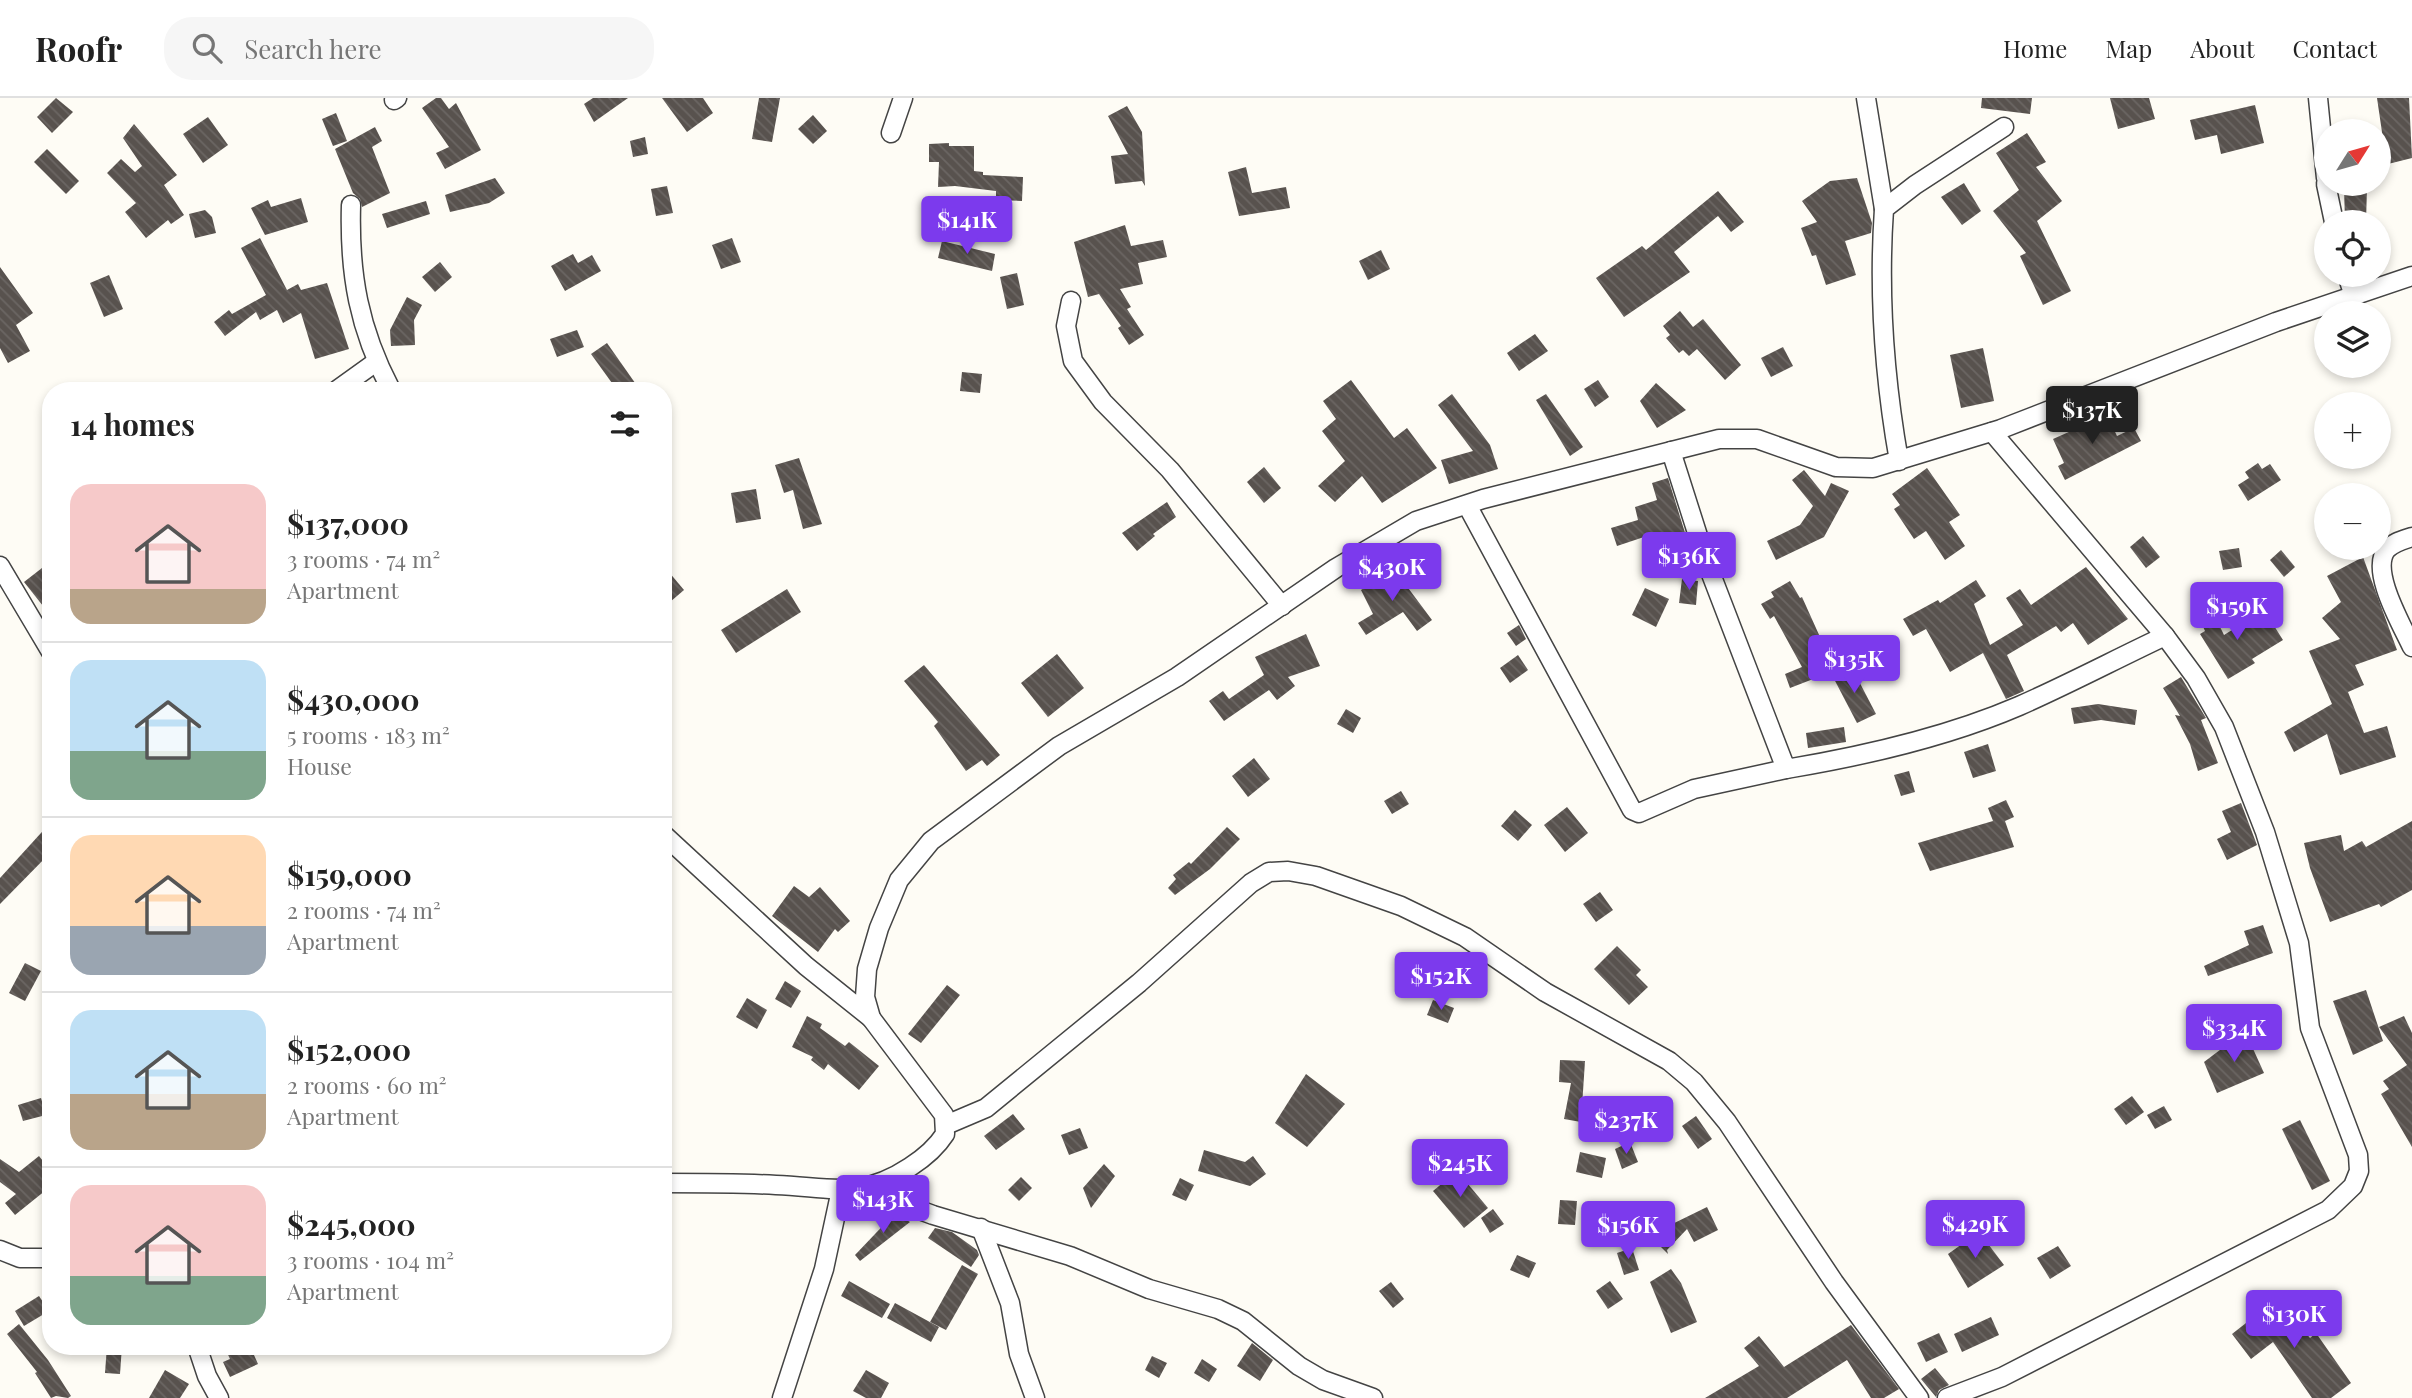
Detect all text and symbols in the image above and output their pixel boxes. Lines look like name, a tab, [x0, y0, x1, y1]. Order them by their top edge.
search box	[164, 17, 654, 80]
text: Roofr	[35, 26, 122, 70]
icon: search	[188, 29, 226, 67]
text: Search here	[244, 31, 382, 66]
text: Home	[2003, 32, 2067, 64]
text: Map	[2105, 32, 2152, 64]
text: About	[2190, 32, 2254, 64]
text: Contact	[2292, 32, 2377, 64]
north arrow	[2314, 119, 2390, 196]
map controls	[2314, 119, 2391, 560]
pin: $141K	[918, 197, 1016, 256]
text: $141K	[937, 203, 997, 234]
button: locate	[2314, 210, 2391, 287]
button: layers	[2314, 301, 2391, 378]
pin: $137K	[2043, 386, 2141, 446]
button: +	[2314, 392, 2391, 469]
text: $137K	[2062, 393, 2122, 424]
text: 14 homes	[70, 404, 195, 444]
icon: filters	[606, 405, 644, 443]
button: −	[2314, 483, 2391, 560]
text: $137,000	[287, 503, 409, 543]
icon: home	[126, 512, 210, 596]
pin: $136K	[1640, 532, 1738, 592]
text: $136K	[1658, 539, 1720, 570]
text: 3 rooms · 74 m²	[287, 543, 440, 574]
pin: $430K	[1343, 544, 1441, 603]
text: $430K	[1358, 550, 1426, 581]
text: Apartment	[287, 574, 399, 605]
pin: $159K	[2188, 582, 2286, 642]
text: $159K	[2206, 589, 2268, 620]
pin: $135K	[1805, 636, 1903, 695]
text: $135K	[1824, 642, 1884, 673]
text: $430,000	[287, 679, 420, 719]
icon: home	[126, 688, 210, 772]
text: 5 rooms · 183 m²	[287, 719, 450, 750]
text: House	[287, 750, 352, 781]
text: $159,000	[287, 854, 412, 894]
icon: home	[126, 863, 210, 947]
text: 2 rooms · 74 m²	[287, 894, 441, 925]
text: Apartment	[287, 925, 399, 956]
pin: $152K	[1392, 953, 1490, 1012]
text: $152K	[1411, 959, 1471, 990]
pin: $334K	[2185, 1004, 2283, 1064]
text: $334K	[2202, 1011, 2266, 1042]
text: $152,000	[287, 1029, 411, 1069]
icon: home	[126, 1038, 210, 1122]
text: 2 rooms · 60 m²	[287, 1069, 447, 1100]
pin: $237K	[1577, 1096, 1675, 1156]
text: Apartment	[287, 1100, 399, 1131]
text: $237K	[1594, 1103, 1658, 1134]
pin: $245K	[1411, 1140, 1509, 1199]
text: $245K	[1428, 1146, 1492, 1177]
pin: $143K	[834, 1176, 932, 1235]
text: $143K	[852, 1182, 914, 1213]
pin: $429K	[1926, 1200, 2024, 1260]
pin: $156K	[1579, 1202, 1677, 1261]
text: $245,000	[287, 1204, 416, 1244]
text: $429K	[1942, 1207, 2008, 1238]
text: $156K	[1597, 1208, 1659, 1239]
icon: home	[126, 1213, 210, 1297]
text: 3 rooms · 104 m²	[287, 1244, 454, 1275]
text: Apartment	[287, 1275, 399, 1306]
pin: $130K	[2245, 1290, 2343, 1350]
text: $130K	[2262, 1297, 2326, 1328]

